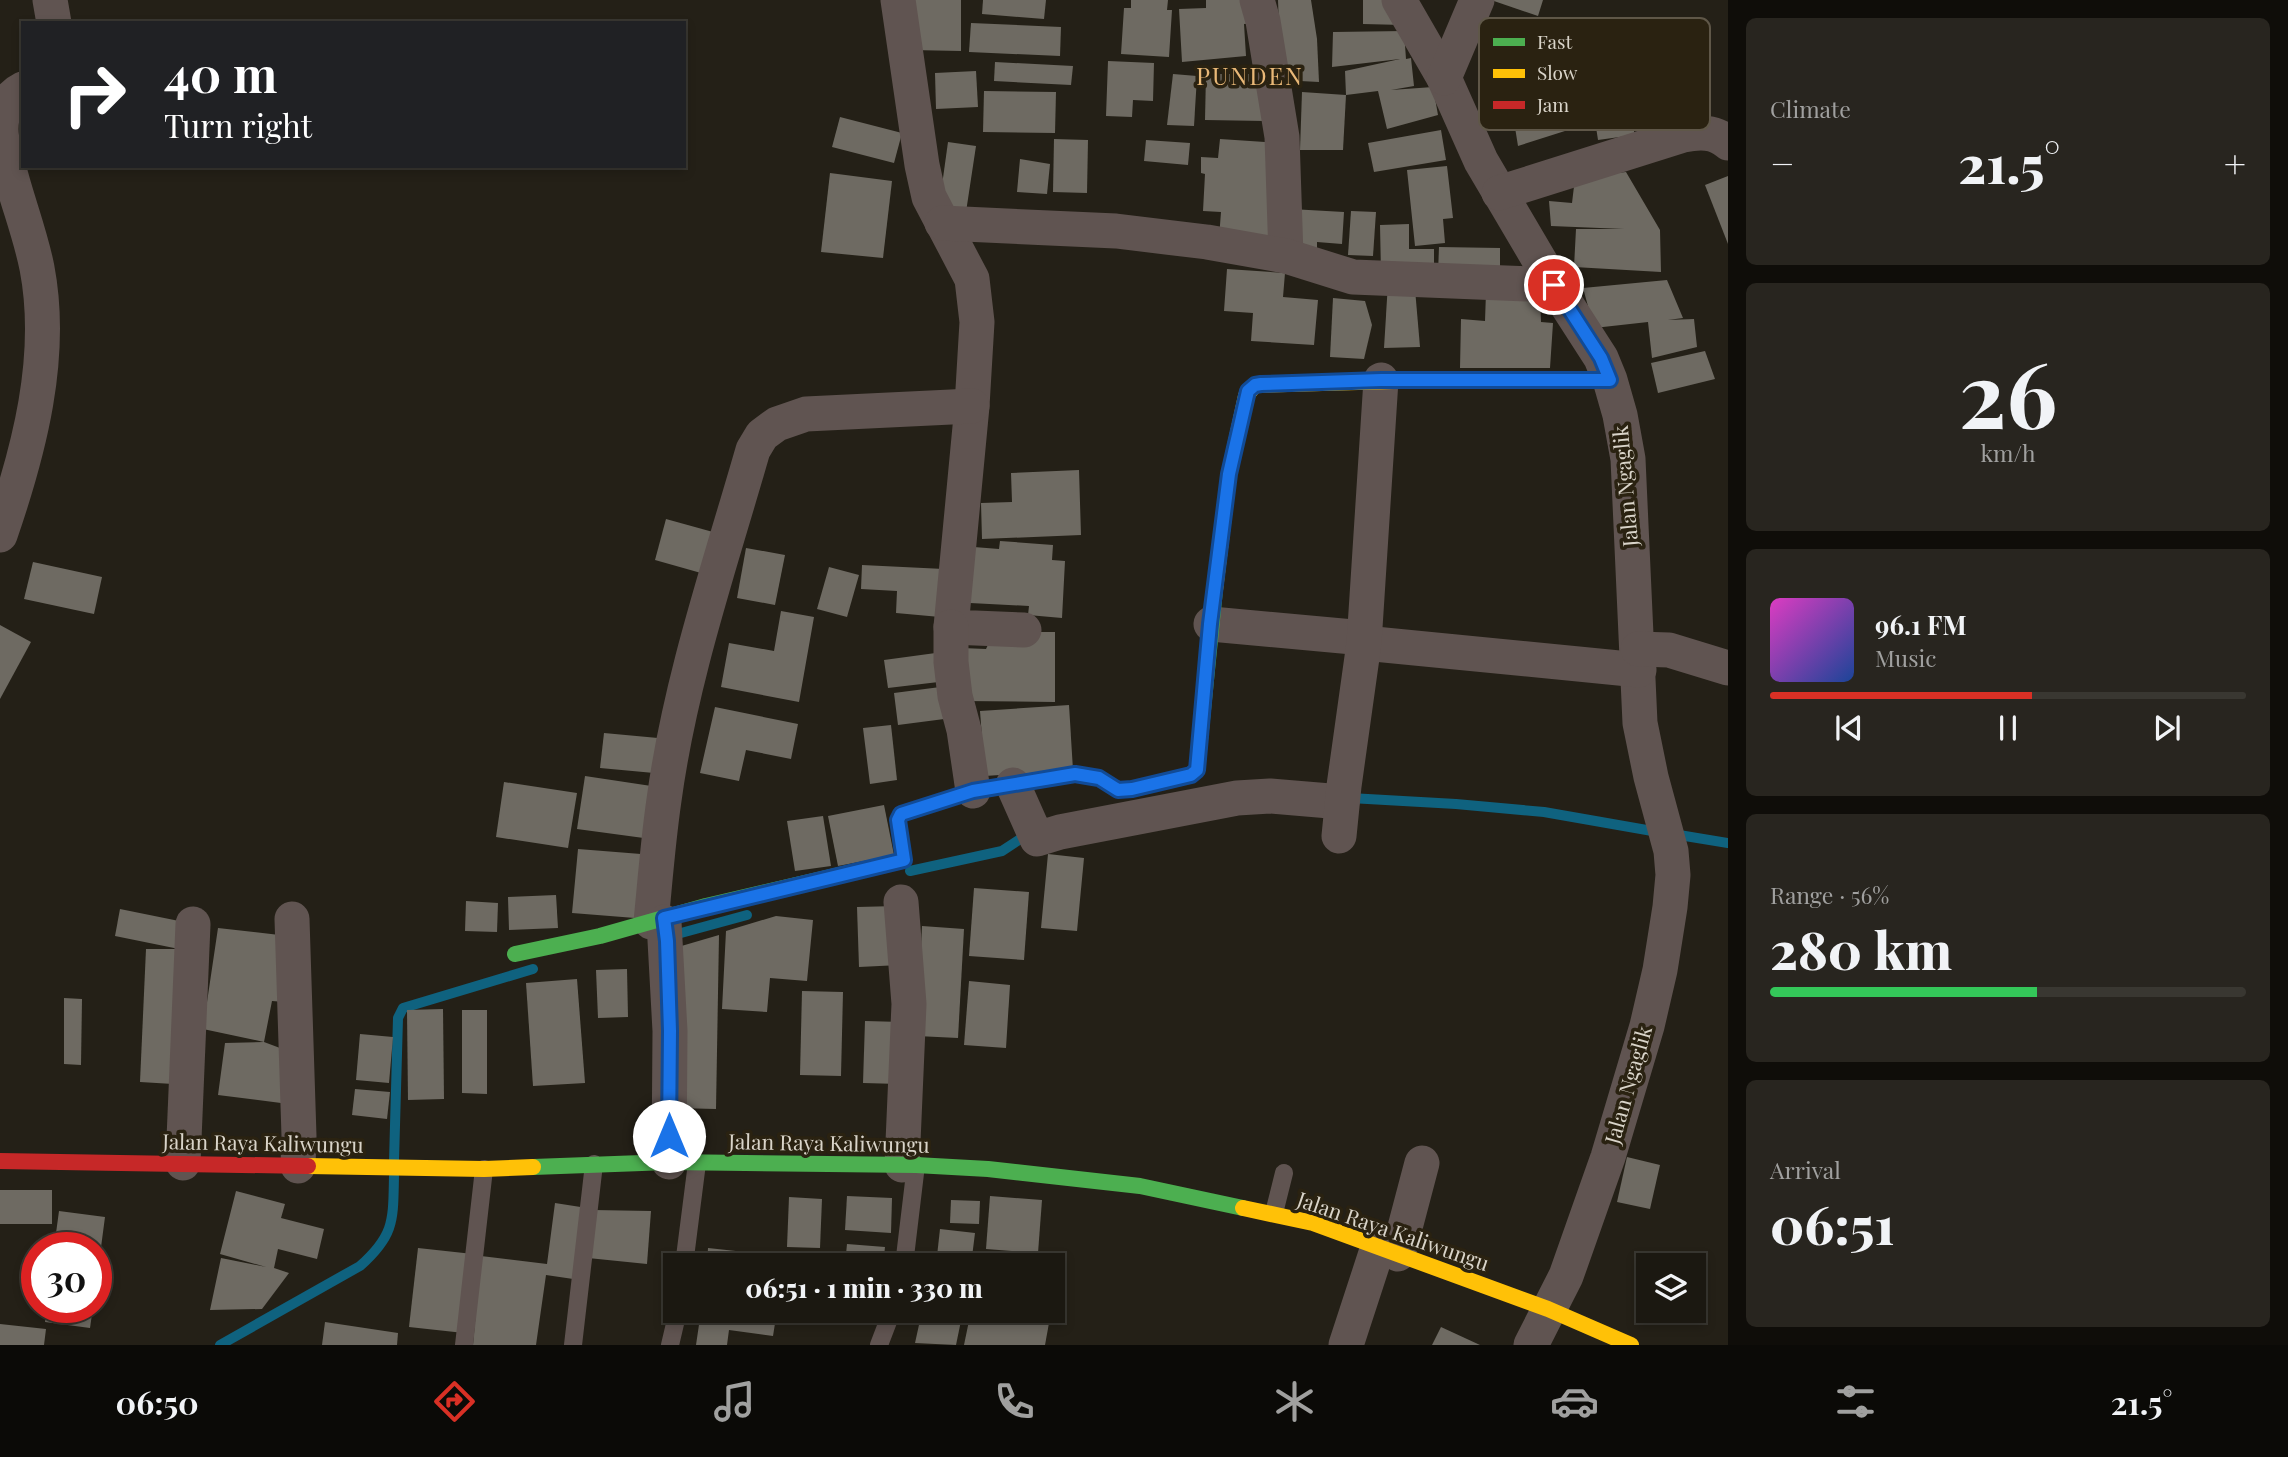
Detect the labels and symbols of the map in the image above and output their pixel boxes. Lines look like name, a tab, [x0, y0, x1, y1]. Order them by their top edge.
legend	[1479, 18, 1710, 130]
text: Fast	[1537, 28, 1573, 54]
district label: PUNDEN	[1196, 59, 1304, 91]
text: Slow	[1537, 59, 1578, 85]
text: Jam	[1536, 91, 1569, 117]
pin	[1524, 255, 1584, 315]
street label: Jalan Ngaglik	[1605, 424, 1643, 549]
street label: Jalan Ngaglik	[1597, 1022, 1657, 1148]
position arrow	[632, 1099, 706, 1173]
street label: Jalan Raya Kaliwungu	[161, 1126, 364, 1158]
street label: Jalan Raya Kaliwungu	[727, 1126, 930, 1158]
street label: Jalan Raya Kaliwungu	[1293, 1184, 1493, 1276]
speed limit sign: 30	[21, 1232, 112, 1323]

